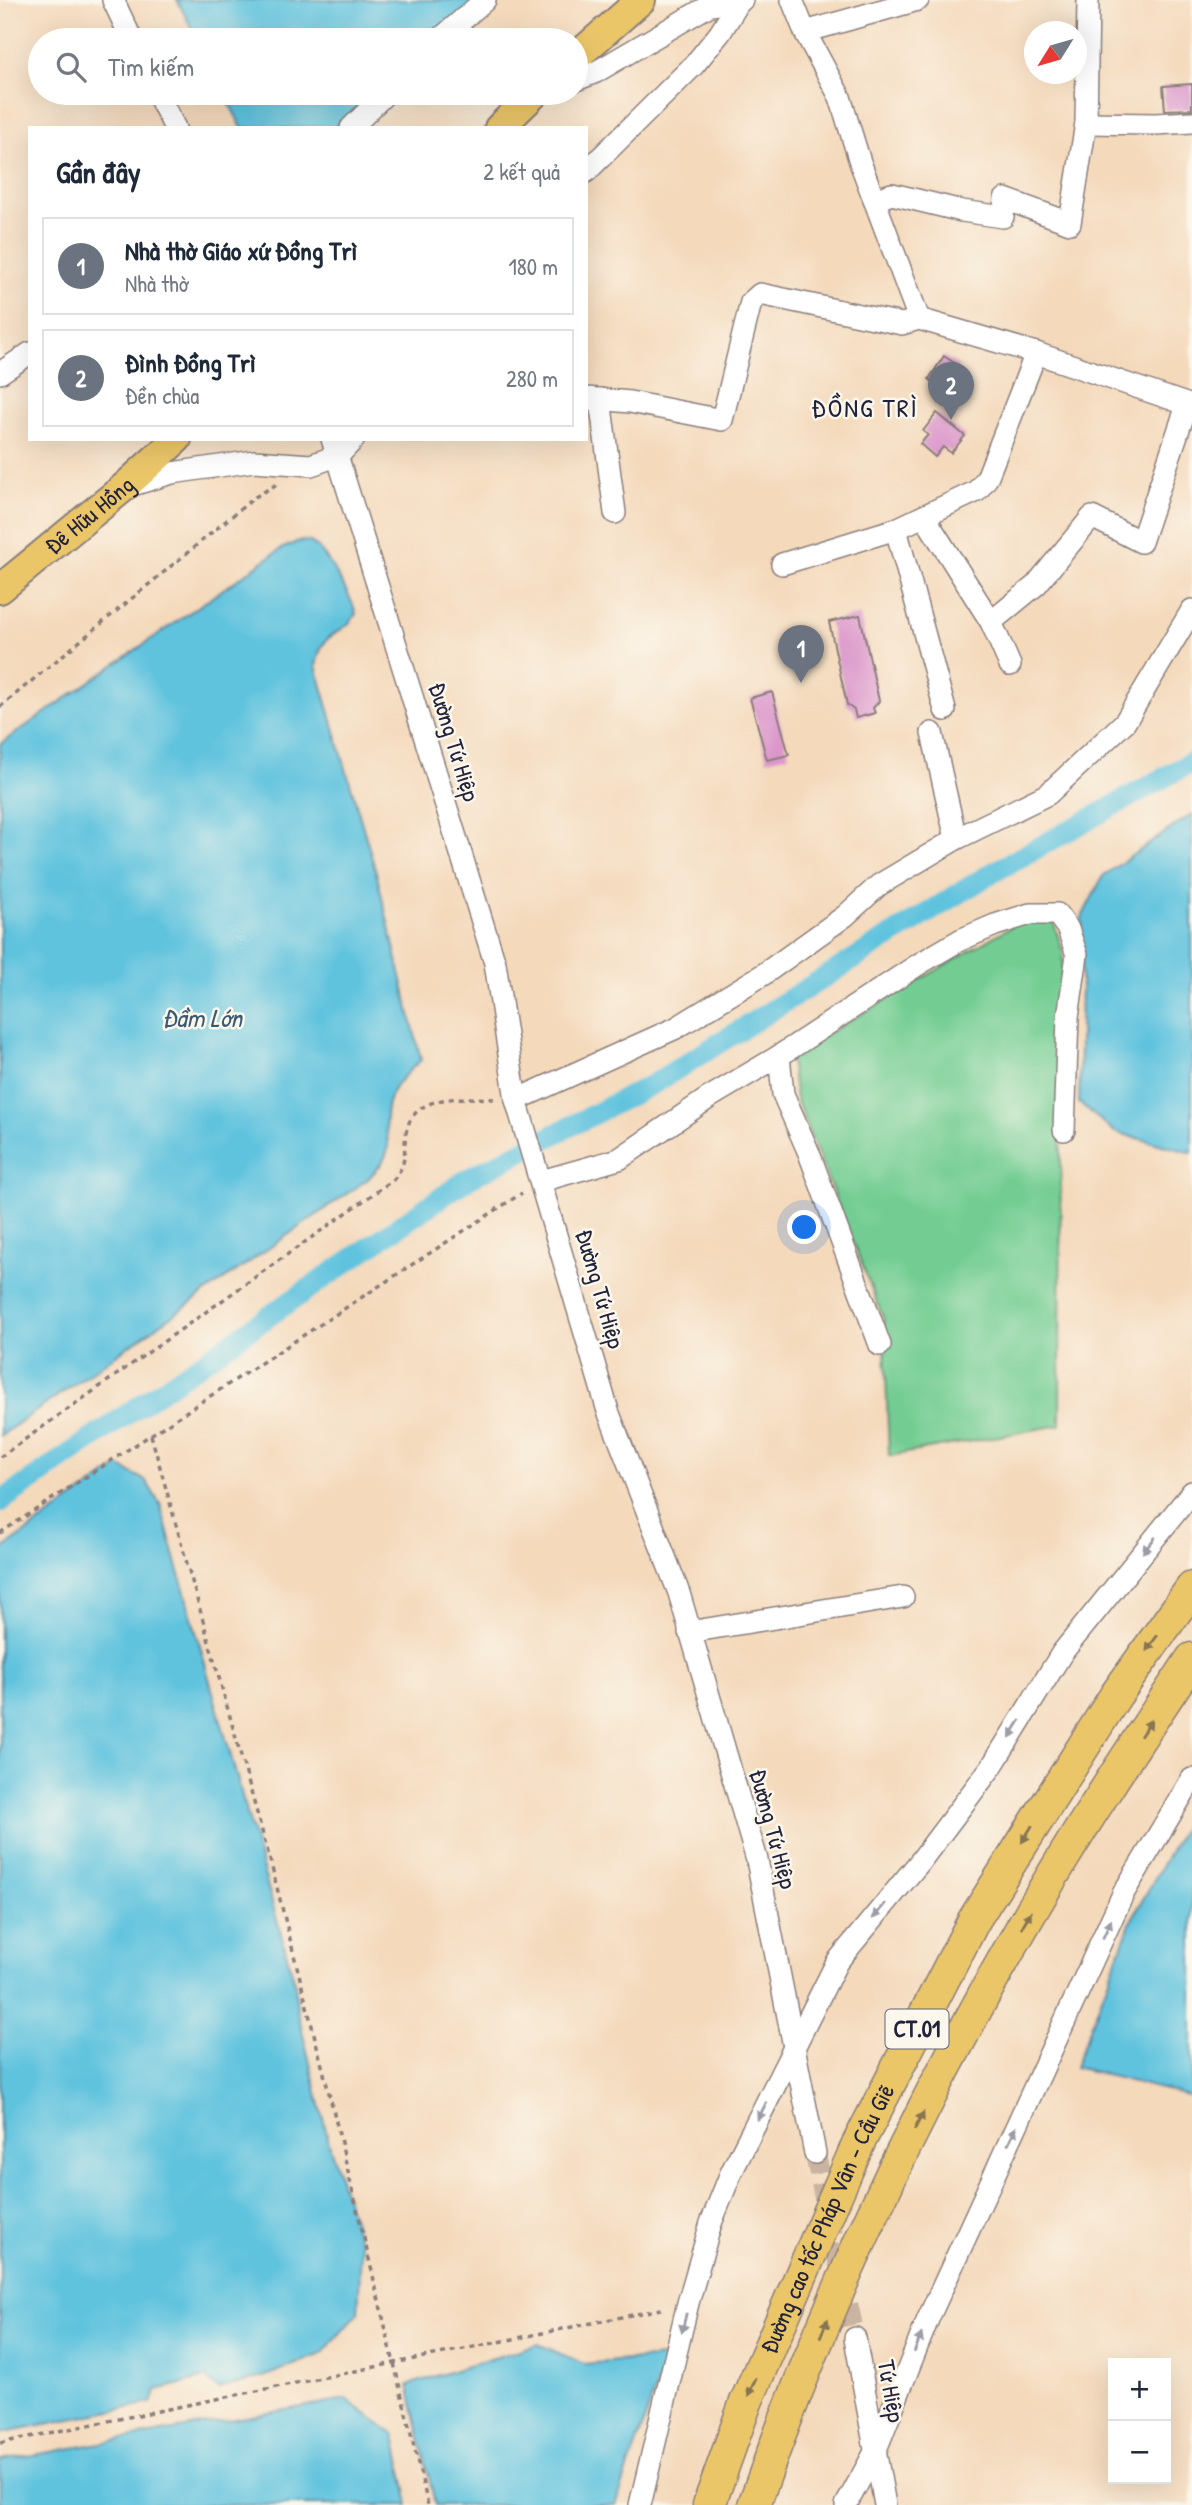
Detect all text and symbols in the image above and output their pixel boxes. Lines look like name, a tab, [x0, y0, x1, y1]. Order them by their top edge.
north arrow	[1024, 21, 1087, 84]
search box	[28, 28, 588, 105]
icon: search	[52, 48, 90, 86]
text: Tìm kiếm	[108, 49, 194, 84]
text: Gần đây	[56, 152, 141, 192]
text: 2 kết quả	[483, 156, 560, 187]
text: Nhà thờ Giáo xứ Đồng Trì	[125, 233, 357, 268]
text: 1	[77, 251, 85, 282]
text: 180 m	[508, 251, 558, 282]
text: Nhà thờ	[125, 268, 188, 299]
text: Đình Đồng Trì	[125, 345, 256, 380]
pin: 2	[928, 362, 974, 420]
text: 2	[76, 363, 86, 394]
text: 280 m	[506, 363, 558, 394]
text: Đền chùa	[125, 380, 199, 411]
district label: ĐỒNG TRÌ	[811, 390, 919, 425]
street label: Đê Hữu Hồng	[38, 469, 141, 561]
pin: 1	[778, 625, 824, 683]
street label: Đường Tứ Hiệp	[422, 679, 488, 805]
water label: Đầm Lớn	[162, 1000, 244, 1035]
your location	[787, 1210, 821, 1244]
street label: Đường Tứ Hiệp	[569, 1226, 633, 1352]
one-way arrow	[1142, 1537, 1157, 1554]
one-way arrow	[1145, 1634, 1159, 1652]
one-way arrow	[1140, 1718, 1153, 1737]
one-way arrow	[1009, 1719, 1022, 1738]
street label: Đường Tứ Hiệp	[743, 1766, 805, 1892]
one-way arrow	[1021, 1824, 1034, 1843]
one-way arrow	[872, 1902, 887, 1920]
one-way arrow	[1020, 1911, 1032, 1930]
one-way arrow	[1101, 1919, 1113, 1939]
road number: CT.01	[886, 2010, 948, 2048]
street label: Đường cao tốc Pháp Vân - Cầu Giẽ	[752, 2078, 902, 2358]
one-way arrow	[757, 2101, 768, 2121]
one-way arrow	[913, 2111, 924, 2131]
one-way arrow	[1006, 2126, 1018, 2146]
one-way arrow	[678, 2312, 689, 2334]
one-way arrow	[819, 2317, 830, 2338]
one-way arrow	[913, 2333, 924, 2354]
street label: Tứ Hiệp	[871, 2357, 913, 2425]
map controls	[1108, 2358, 1171, 2484]
button: +	[1108, 2358, 1171, 2421]
one-way arrow	[746, 2377, 757, 2398]
button: −	[1108, 2421, 1171, 2484]

